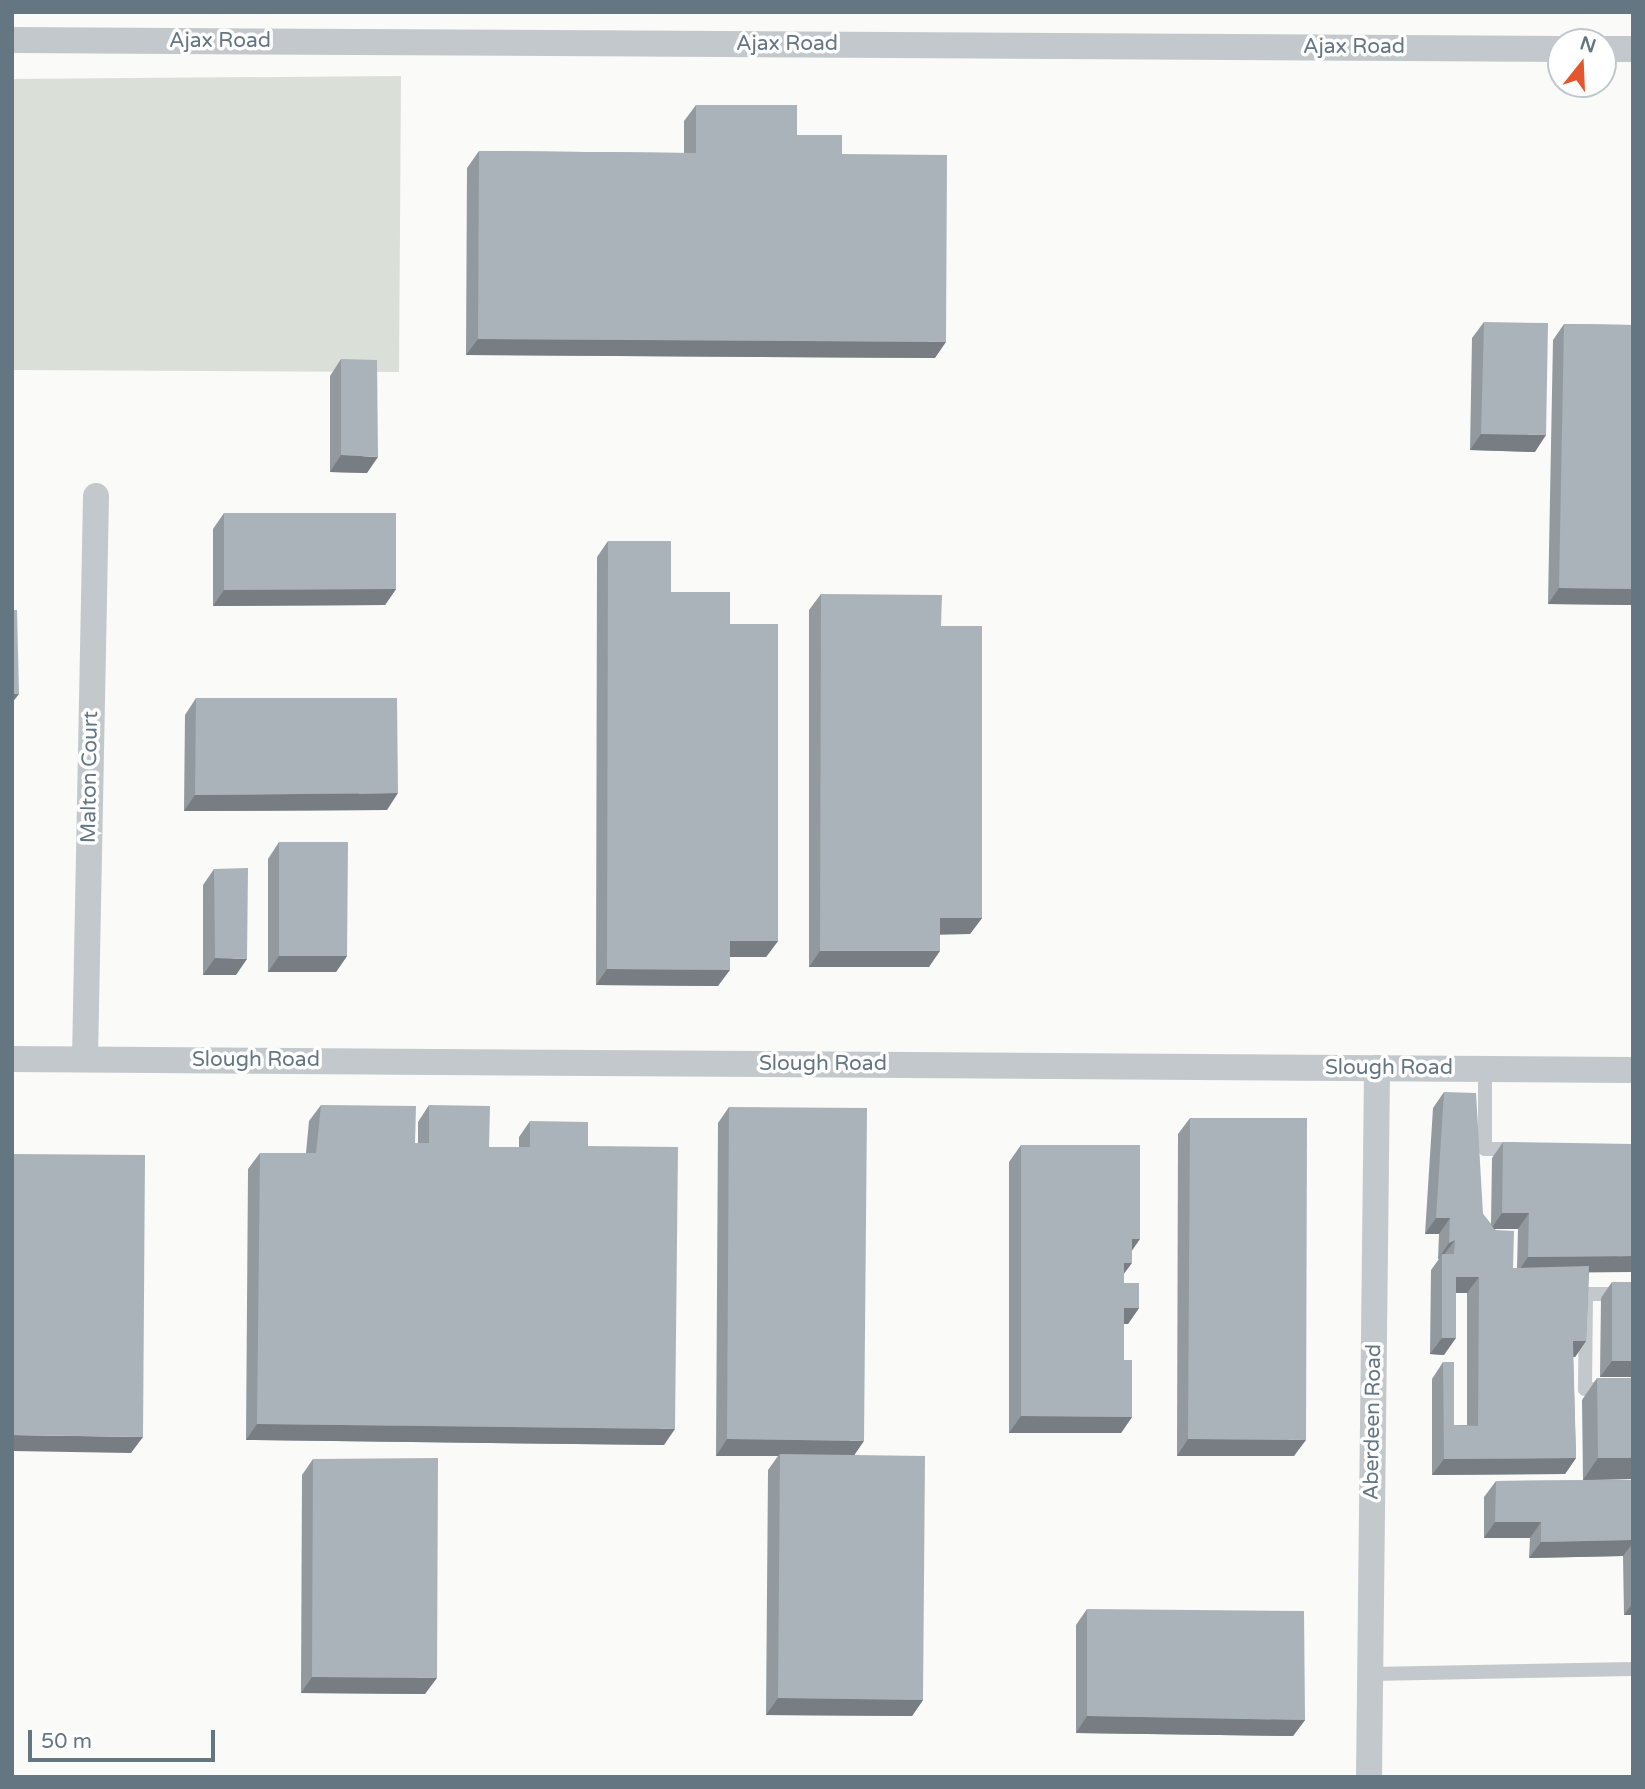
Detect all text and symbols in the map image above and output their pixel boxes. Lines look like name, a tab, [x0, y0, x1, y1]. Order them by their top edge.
street label: Ajax Road	[169, 28, 271, 54]
north arrow	[1547, 28, 1617, 98]
street label: Ajax Road	[736, 31, 838, 57]
text: N	[1577, 32, 1599, 58]
street label: Ajax Road	[1303, 34, 1405, 60]
street label: Malton Court	[76, 711, 104, 843]
street label: Slough Road	[192, 1047, 320, 1073]
street label: Slough Road	[759, 1051, 887, 1077]
street label: Slough Road	[1325, 1055, 1453, 1081]
street label: Aberdeen Road	[1359, 1344, 1387, 1500]
scale bar	[32, 1716, 219, 1760]
text: 50 m	[41, 1729, 92, 1754]

